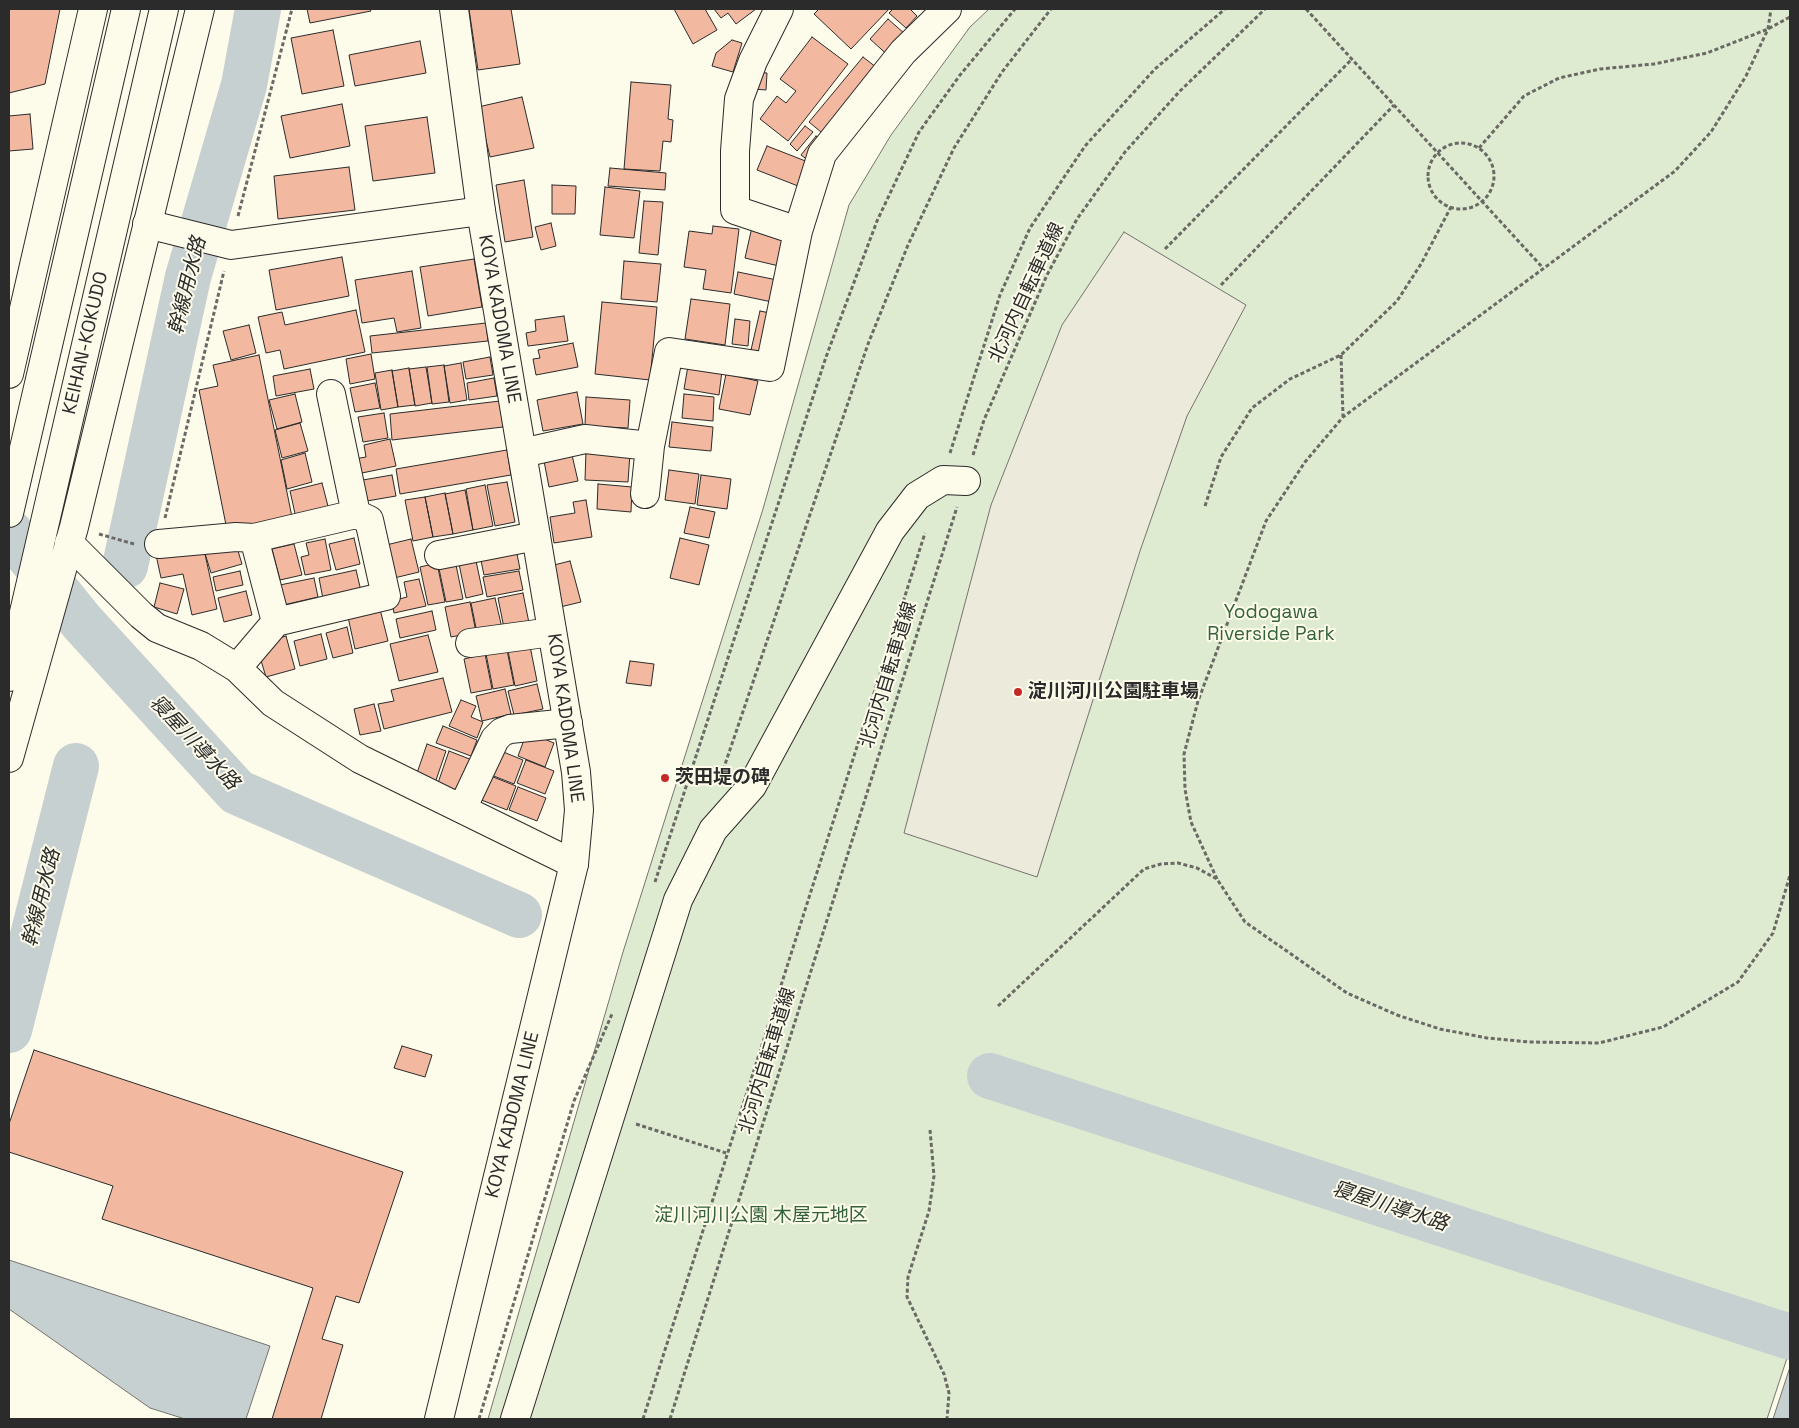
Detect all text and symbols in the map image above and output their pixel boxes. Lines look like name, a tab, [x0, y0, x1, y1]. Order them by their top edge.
street label: 北河内自転車道線	[985, 219, 1069, 367]
street label: KOYA KADOMA LINE	[473, 233, 525, 405]
water label: 幹線用水路	[164, 235, 212, 337]
street label: KEIHAN-KOKUDO	[58, 269, 114, 417]
street label: 北河内自転車道線	[856, 599, 922, 751]
park label: Yodogawa Riverside Park	[1207, 602, 1335, 646]
street label: KOYA KADOMA LINE	[542, 632, 588, 804]
place label: 淀川河川公園駐車場	[1028, 681, 1199, 703]
marker: 淀川河川公園駐車場	[1012, 686, 1024, 698]
water label: 寝屋川導水路	[144, 691, 244, 795]
place label: 茨田堤の碑	[675, 767, 770, 789]
marker: 茨田堤の碑	[659, 772, 671, 784]
water label: 幹線用水路	[18, 847, 66, 949]
street label: 北河内自転車道線	[735, 985, 801, 1137]
street label: KOYA KADOMA LINE	[481, 1029, 545, 1201]
water label: 寝屋川導水路	[1329, 1177, 1451, 1237]
park label: 淀川河川公園 木屋元地区	[654, 1205, 868, 1227]

